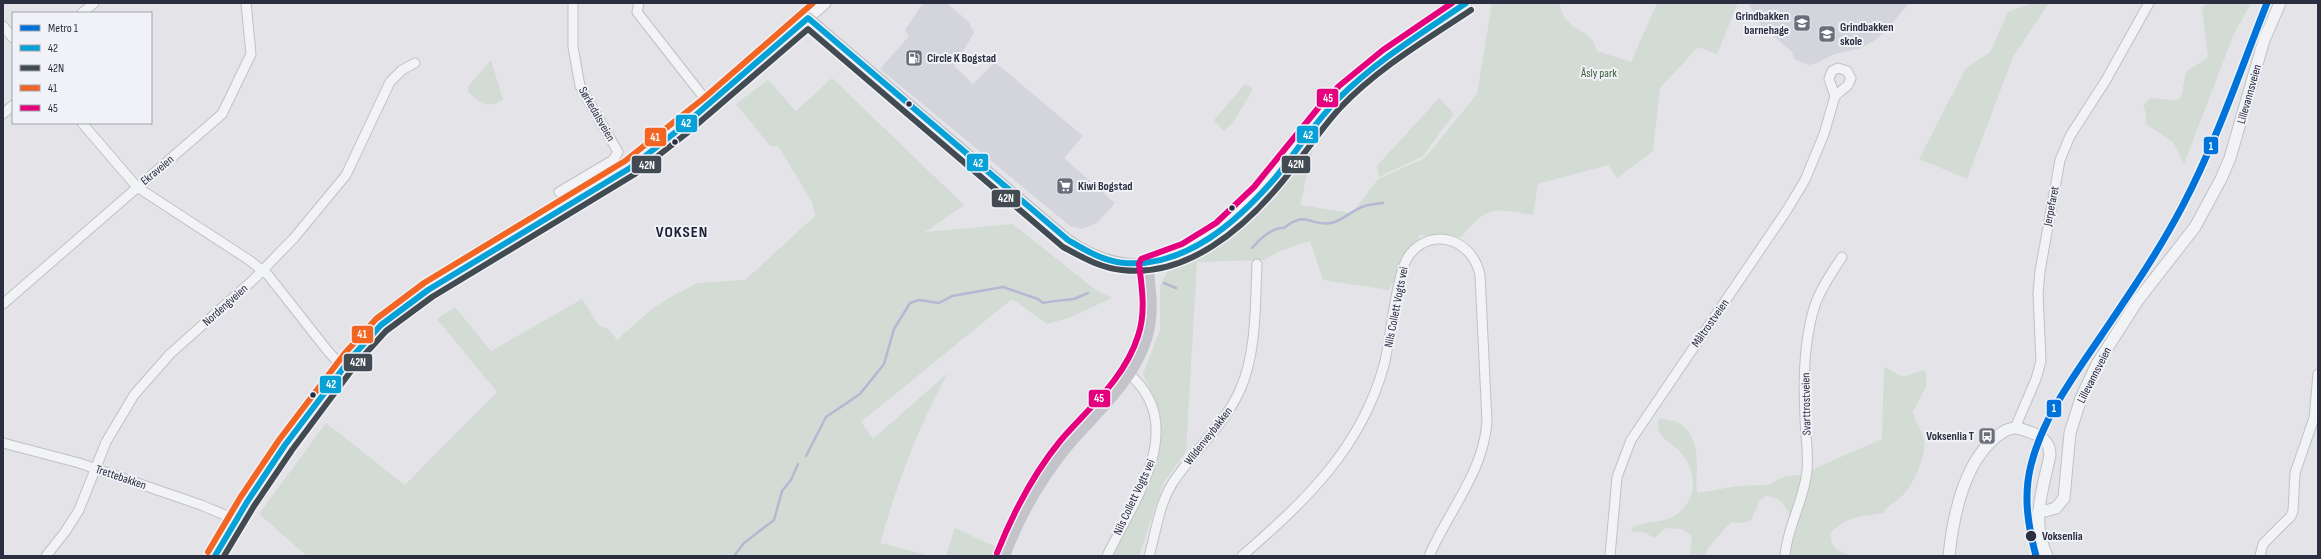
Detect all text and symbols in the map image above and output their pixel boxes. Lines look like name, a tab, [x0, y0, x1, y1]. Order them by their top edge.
place label: Grindbakken barnehage	[1736, 9, 1789, 38]
legend	[12, 12, 152, 124]
school or university icon: Grindbakken barnehage	[1792, 13, 1812, 33]
place label: Grindbakken skole	[1840, 20, 1894, 49]
text: Metro 1	[48, 21, 79, 36]
school or university icon: Grindbakken skole	[1817, 24, 1837, 44]
text: 42	[48, 41, 58, 56]
fuel station icon: Circle K Bogstad	[904, 48, 924, 68]
place label: Circle K Bogstad	[927, 51, 996, 66]
text: 42N	[48, 61, 64, 76]
street label: Lillevannsveien	[2234, 63, 2265, 126]
park label: Åsly park	[1580, 66, 1617, 81]
text: 41	[48, 81, 58, 96]
street label: Sørkedalsveien	[575, 84, 618, 144]
line badge: 45	[1316, 88, 1339, 108]
text: 45	[1323, 92, 1333, 105]
unlabelled marker	[904, 99, 914, 109]
text: 45	[48, 101, 58, 116]
line badge: 42	[675, 114, 698, 133]
text: 42	[681, 117, 691, 130]
line badge: 42	[1296, 125, 1319, 144]
line badge: 41	[644, 127, 667, 147]
text: 42	[1303, 129, 1313, 142]
text: 41	[650, 131, 660, 144]
line badge: 1	[2203, 136, 2219, 155]
unlabelled marker	[670, 137, 680, 147]
text: 1	[2209, 140, 2214, 153]
street label: Ekraveien	[138, 152, 177, 189]
line badge: 42	[966, 153, 989, 172]
line badge: 42N	[631, 155, 662, 174]
line badge: 42N	[1281, 155, 1311, 174]
text: 42	[973, 157, 983, 170]
text: 42N	[1288, 158, 1304, 171]
text: 42N	[639, 159, 655, 172]
supermarket icon: Kiwi Bogstad	[1055, 176, 1075, 196]
place label: Kiwi Bogstad	[1078, 179, 1133, 194]
street label: Jerpefaret	[2040, 185, 2063, 228]
line badge: 42N	[991, 189, 1021, 208]
text: 42N	[998, 192, 1014, 205]
unlabelled marker	[1227, 203, 1237, 213]
district label: VOKSEN	[656, 223, 708, 242]
street label: Nils Collett Vogts vei	[1381, 265, 1412, 349]
street label: Nordengveien	[200, 281, 251, 330]
street label: Måltrostveien	[1688, 296, 1732, 350]
line badge: 41	[351, 325, 374, 344]
text: 41	[357, 328, 367, 341]
street label: Lillevannsveien	[2074, 345, 2115, 406]
line badge: 42N	[343, 353, 373, 372]
text: 42N	[350, 356, 366, 369]
street label: Svarttrostveien	[1798, 372, 1815, 436]
line badge: 42	[319, 375, 342, 394]
text: 42	[326, 378, 336, 391]
line badge: 45	[1088, 389, 1111, 408]
unlabelled marker	[308, 390, 318, 400]
text: 45	[1094, 392, 1104, 405]
line badge: 1	[2046, 399, 2062, 418]
text: 1	[2052, 402, 2057, 415]
street label: Wildenveybakken	[1181, 404, 1236, 468]
bus stop icon: Voksenlia T	[1977, 426, 1997, 446]
place label: Voksenlia T	[1926, 429, 1974, 444]
street label: Nils Collett Vogts vei	[1110, 457, 1159, 538]
street label: Trettebakken	[94, 462, 148, 493]
marker: Voksenlia	[2024, 529, 2038, 543]
place label: Voksenlia	[2042, 529, 2083, 544]

